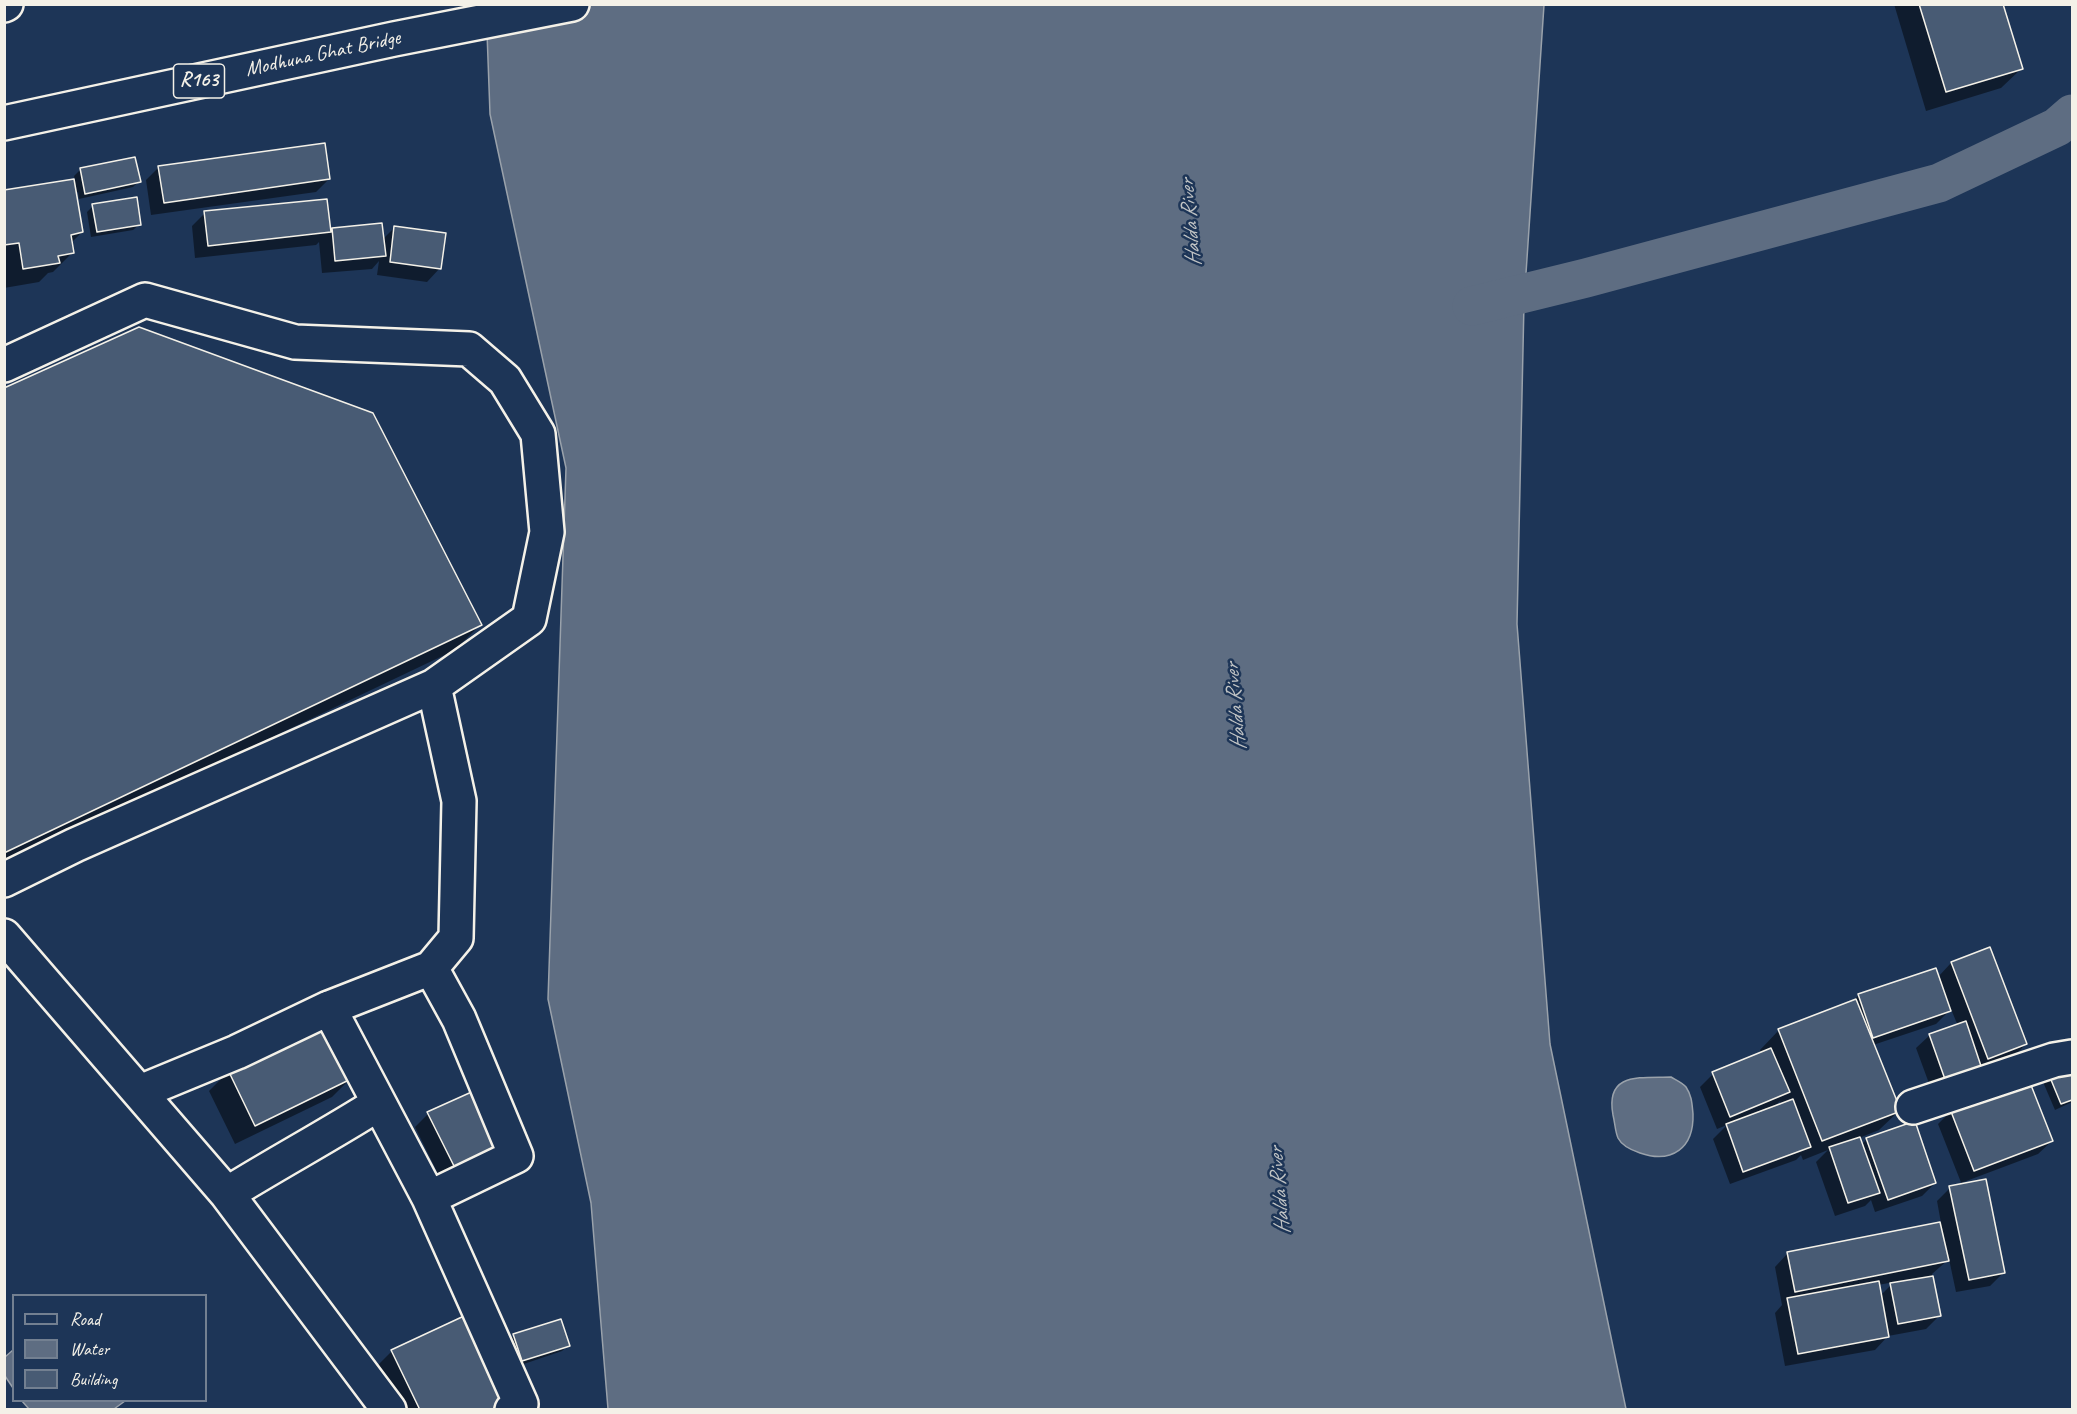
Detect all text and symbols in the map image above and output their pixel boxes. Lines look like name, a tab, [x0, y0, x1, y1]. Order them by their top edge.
street label: Modhuna Ghat Bridge	[243, 25, 403, 83]
road number: R163	[174, 64, 224, 98]
water label: Halda River	[1174, 179, 1208, 267]
water label: Halda River	[1219, 663, 1253, 751]
water label: Halda River	[1263, 1147, 1297, 1235]
legend	[12, 1294, 207, 1402]
text: Road	[70, 1308, 100, 1330]
text: Water	[70, 1338, 109, 1360]
text: Building	[70, 1368, 117, 1390]

